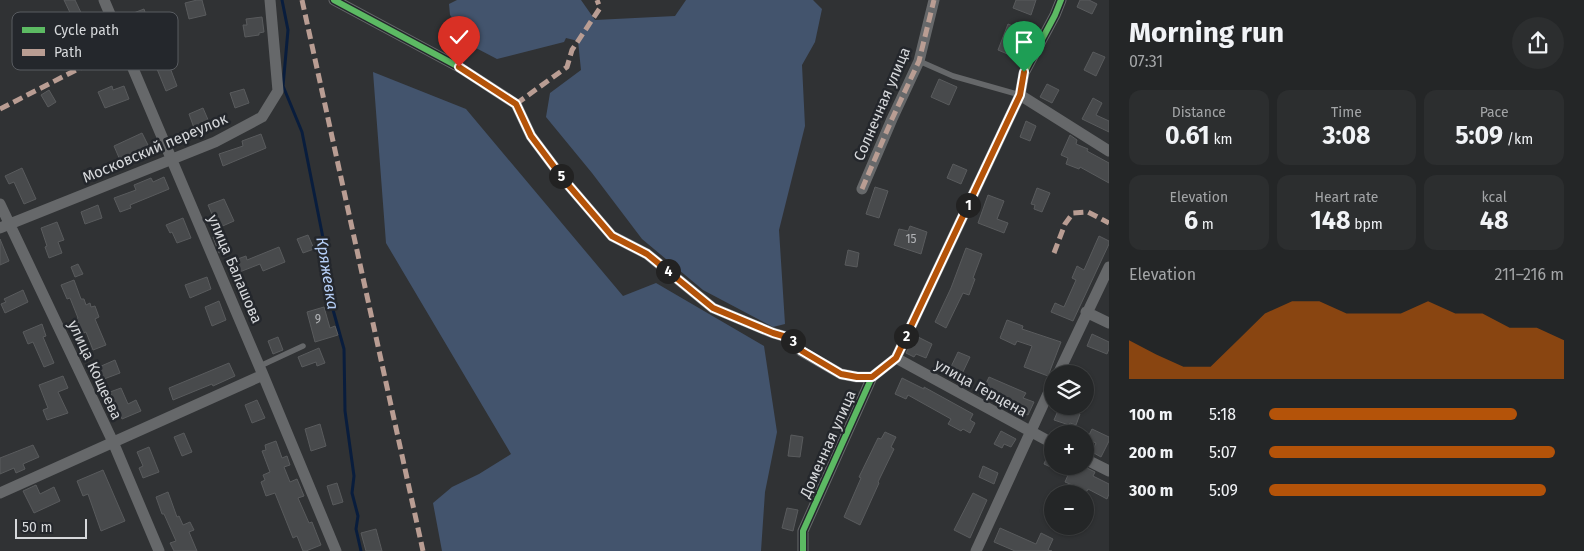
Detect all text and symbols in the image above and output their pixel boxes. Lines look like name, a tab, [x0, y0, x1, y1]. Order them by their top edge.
legend	[12, 12, 178, 70]
pin	[438, 16, 480, 67]
text: Morning run	[1129, 16, 1284, 49]
button: share	[1512, 17, 1564, 69]
pin	[1003, 21, 1045, 72]
text: Cycle path	[54, 22, 119, 39]
icon: check	[445, 23, 473, 51]
icon: arrive	[1010, 28, 1038, 56]
text: Path	[54, 44, 82, 61]
street label: Солнечная улица	[850, 44, 914, 164]
text: 07:31	[1129, 52, 1163, 71]
text: Distance	[1172, 104, 1226, 121]
text: Time	[1331, 104, 1362, 121]
text: Pace	[1480, 104, 1509, 121]
street label: Московский переулок	[80, 109, 230, 187]
text: 0.61	[1165, 121, 1210, 151]
text: 3:08	[1322, 121, 1371, 151]
text: 5:09	[1455, 121, 1503, 151]
text: km	[1210, 131, 1233, 148]
text: /km	[1503, 131, 1533, 148]
pin: 5	[548, 164, 574, 188]
text: 5	[558, 168, 565, 185]
text: Elevation	[1169, 189, 1228, 206]
text: Heart rate	[1315, 189, 1378, 206]
text: kcal	[1482, 189, 1507, 206]
pin: 1	[956, 192, 980, 218]
text: 1	[965, 197, 972, 214]
text: 6	[1184, 206, 1198, 236]
text: 148	[1310, 206, 1350, 236]
text: 48	[1480, 206, 1508, 236]
street label: улица Балашова	[204, 212, 266, 326]
text: m	[1198, 216, 1214, 233]
text: bpm	[1350, 216, 1383, 233]
house number: 15	[905, 232, 917, 246]
water label: Кряжевка	[312, 235, 343, 311]
pin: 4	[656, 258, 680, 284]
text: 4	[665, 263, 672, 280]
text: Elevation	[1129, 265, 1196, 284]
text: 211–216 m	[1495, 265, 1564, 284]
house number: 9	[315, 312, 321, 326]
street label: улица Кощеева	[64, 317, 126, 423]
pin: 2	[894, 324, 918, 348]
pin: 3	[780, 328, 806, 354]
text: 2	[903, 328, 910, 345]
text: 3	[790, 333, 797, 350]
street label: улица Герцена	[932, 355, 1030, 421]
map controls	[1044, 365, 1094, 535]
button: layers	[1044, 365, 1094, 415]
street label: Доменная улица	[796, 387, 860, 502]
text: 100 m	[1129, 405, 1172, 424]
text: 5:18	[1209, 405, 1236, 424]
button: +	[1044, 425, 1094, 475]
text: 200 m	[1129, 443, 1173, 462]
text: 5:07	[1209, 443, 1237, 462]
text: 300 m	[1129, 481, 1173, 500]
text: 5:09	[1209, 481, 1238, 500]
button: −	[1044, 485, 1094, 535]
scale bar	[15, 516, 88, 539]
text: 50 m	[22, 519, 53, 536]

